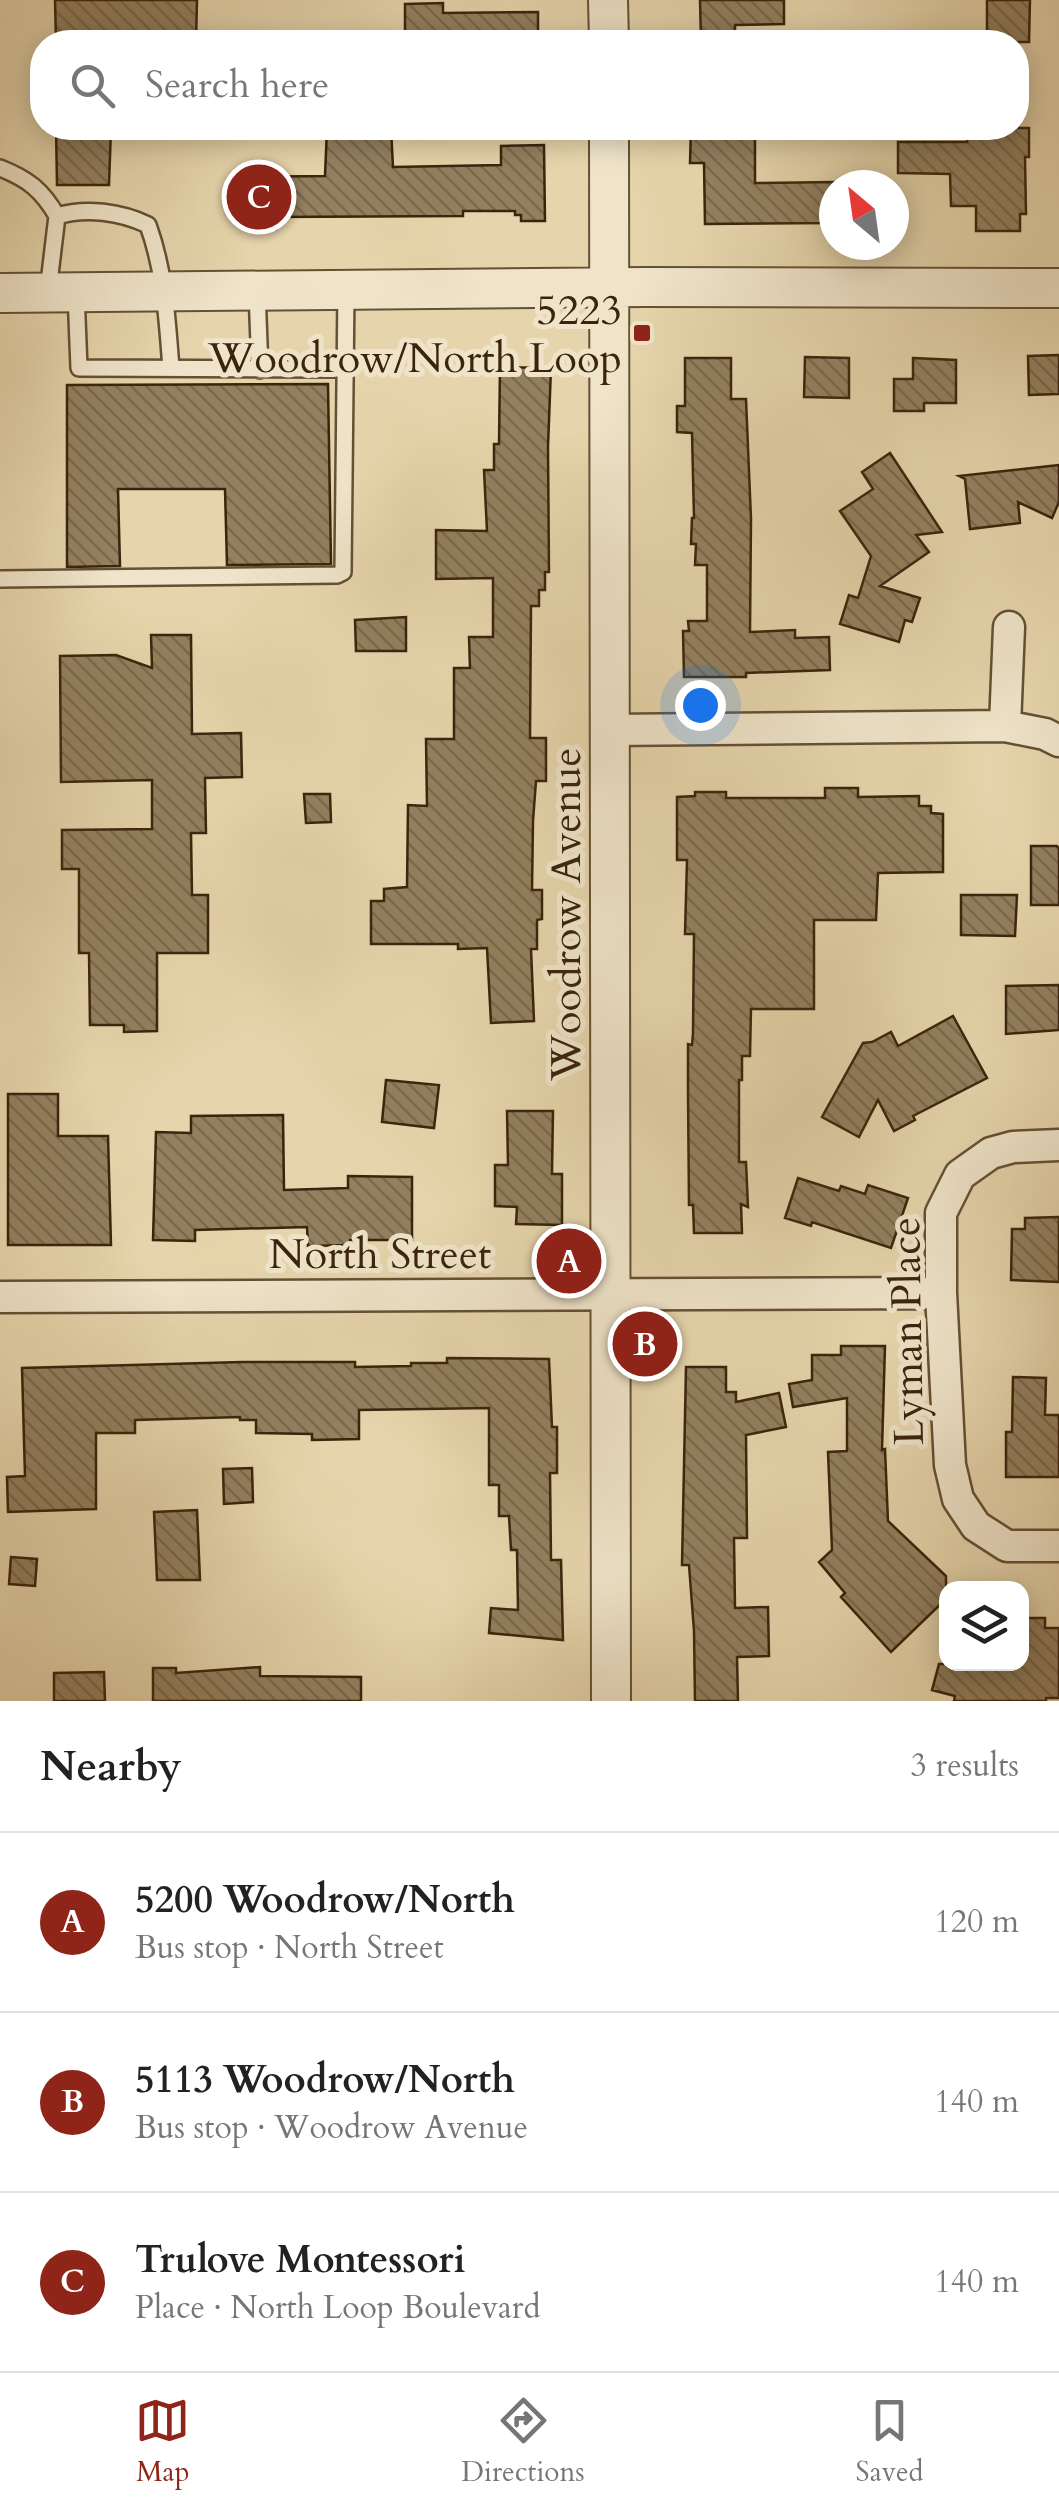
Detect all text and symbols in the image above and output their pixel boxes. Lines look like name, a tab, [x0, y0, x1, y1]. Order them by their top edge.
search box	[30, 30, 1029, 140]
icon: search	[65, 58, 120, 113]
text: Search here	[145, 59, 329, 111]
pin: C	[226, 160, 292, 234]
north arrow	[819, 170, 909, 260]
place label: 5223 Woodrow/North Loop	[207, 282, 622, 387]
marker: 5223 Woodrow/North Loop	[631, 322, 653, 344]
your location	[675, 680, 726, 731]
street label: Woodrow Avenue	[538, 747, 595, 1082]
street label: Lyman Place	[877, 1216, 938, 1446]
pin: A	[536, 1224, 602, 1298]
street label: North Street	[269, 1226, 491, 1283]
pin: B	[612, 1306, 678, 1382]
map controls	[939, 1581, 1029, 1671]
button: layers	[939, 1581, 1029, 1671]
text: Nearby	[40, 1738, 182, 1795]
text: 3 results	[911, 1744, 1019, 1788]
text: 5200 Woodrow/North	[135, 1874, 515, 1926]
text: A	[60, 1900, 85, 1944]
text: 120 m	[934, 1900, 1019, 1944]
text: Bus stop · North Street	[135, 1926, 444, 1970]
text: 5113 Woodrow/North	[135, 2054, 515, 2106]
text: B	[61, 2080, 84, 2124]
text: 140 m	[934, 2080, 1019, 2124]
text: Bus stop · Woodrow Avenue	[135, 2106, 528, 2150]
text: Trulove Montessori	[135, 2234, 466, 2286]
text: C	[60, 2260, 85, 2304]
text: 140 m	[934, 2260, 1019, 2304]
text: Place · North Loop Boulevard	[135, 2286, 540, 2330]
tab: Map	[135, 2393, 190, 2491]
tab: Directions	[461, 2393, 585, 2491]
tab: Saved	[856, 2393, 924, 2491]

